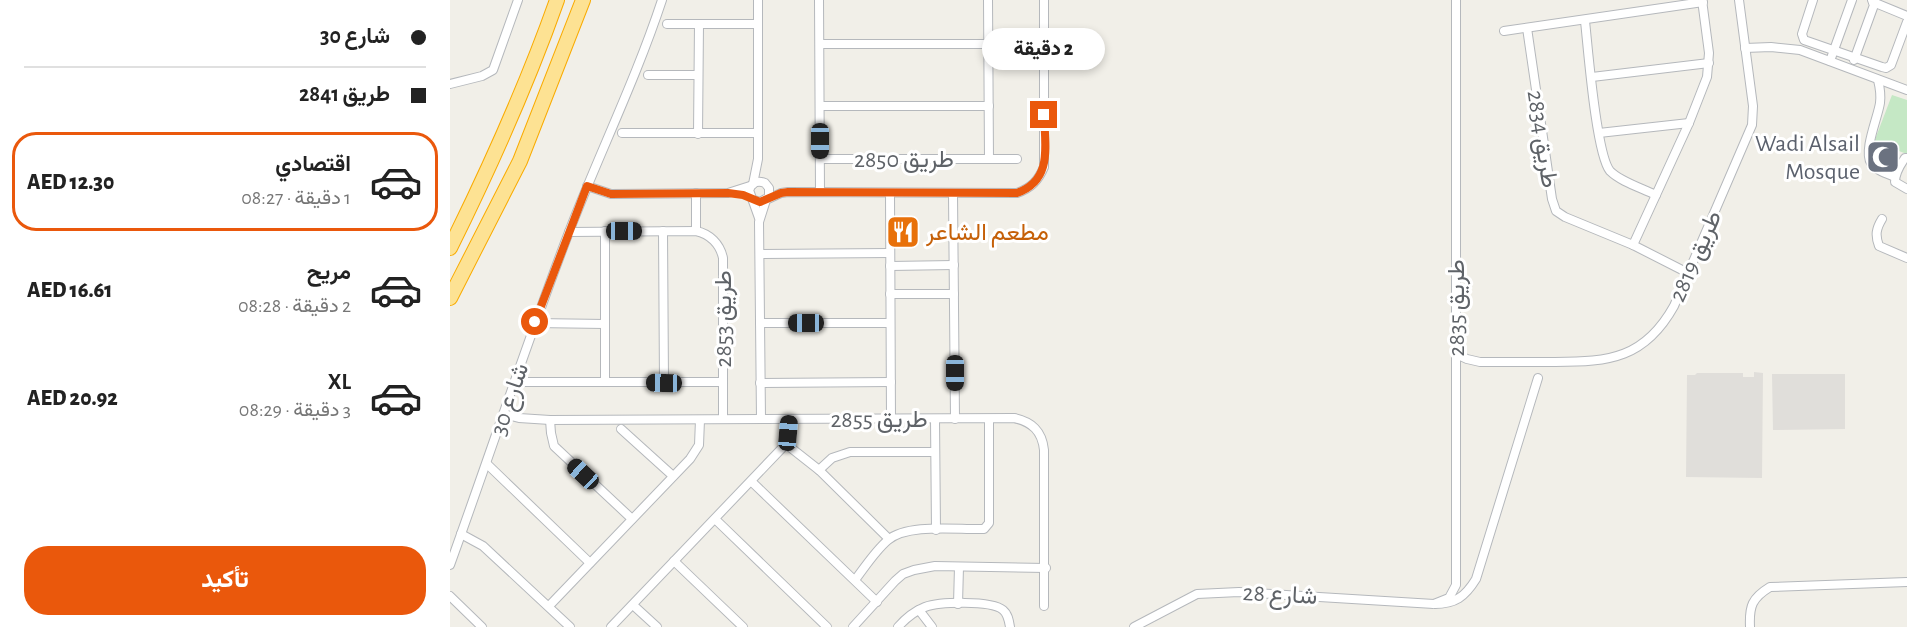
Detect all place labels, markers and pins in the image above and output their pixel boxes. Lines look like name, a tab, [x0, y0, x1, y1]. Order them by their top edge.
place label: Wadi Alsail Mosque	[1755, 132, 1860, 184]
mosque icon: Wadi Alsail Mosque	[1865, 139, 1901, 175]
restaurant icon: مطعم الشاعر	[885, 214, 921, 250]
place label: مطعم الشاعر	[925, 221, 1049, 248]

